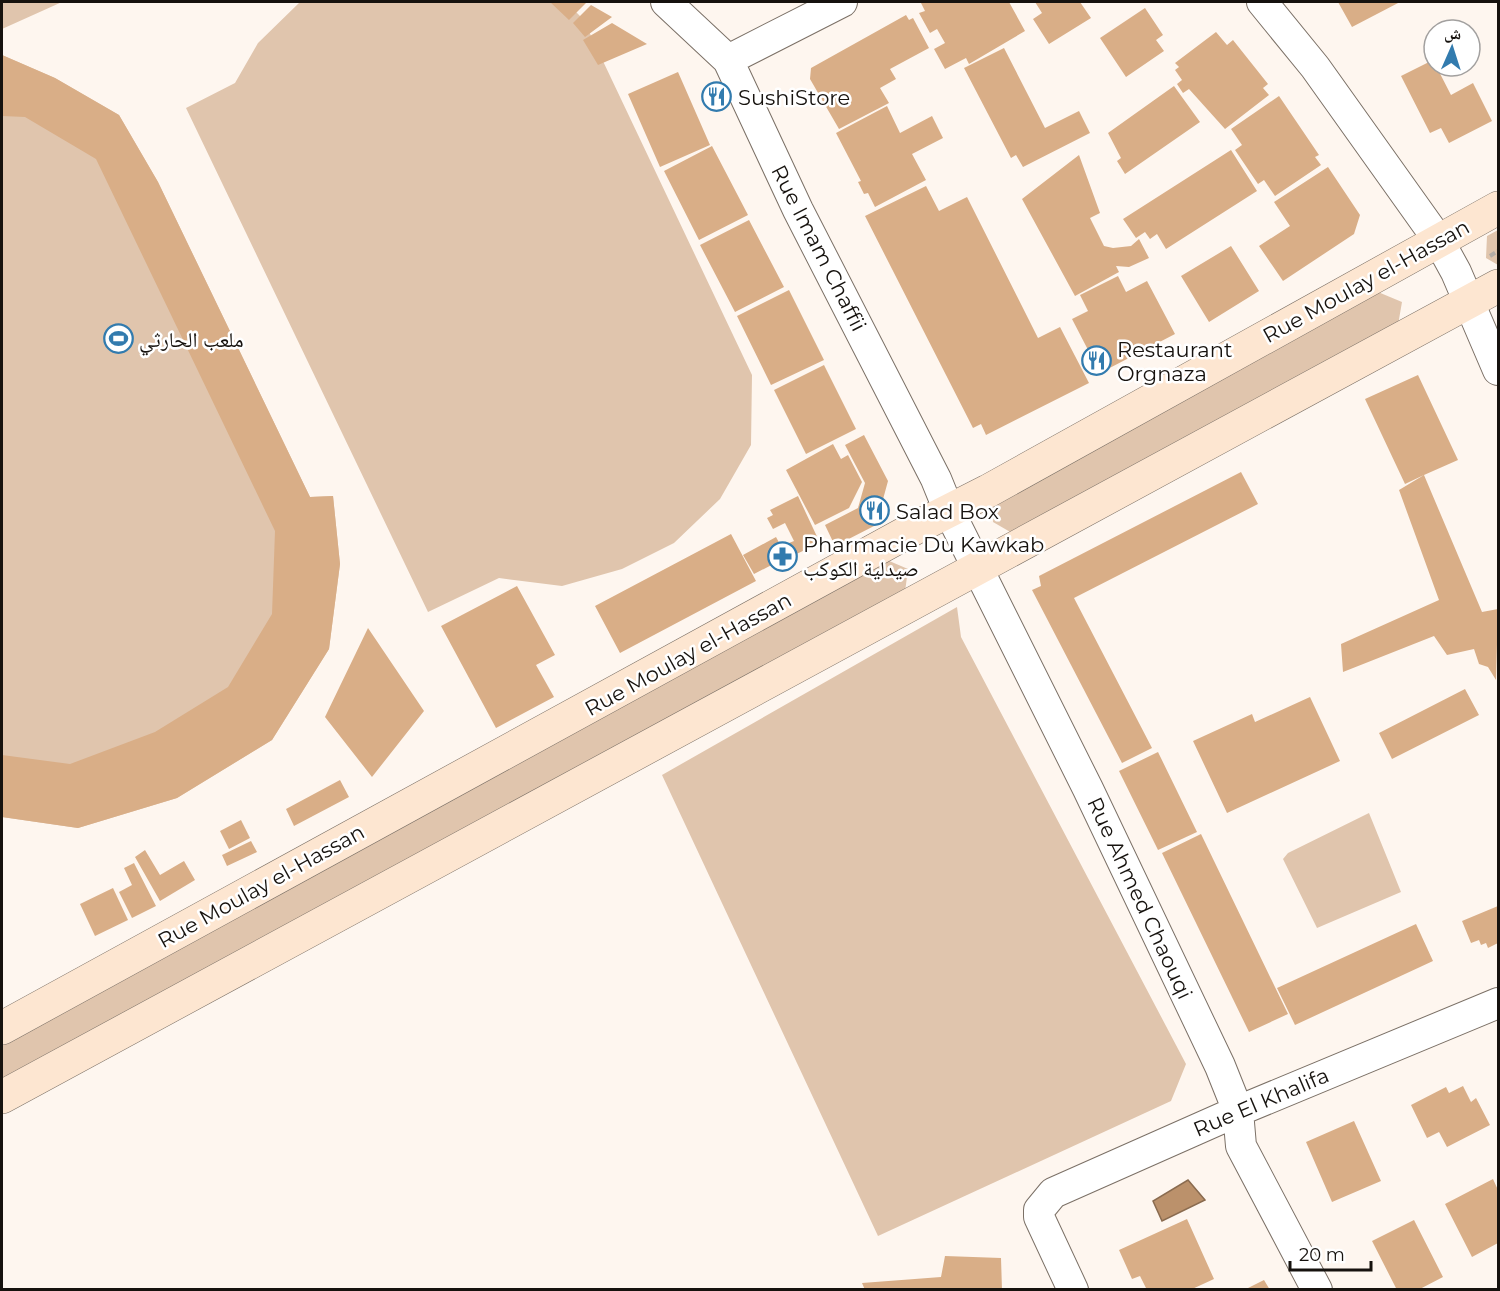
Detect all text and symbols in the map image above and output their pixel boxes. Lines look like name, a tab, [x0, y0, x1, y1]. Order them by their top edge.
north arrow	[1422, 18, 1482, 78]
text: ش	[1444, 24, 1462, 43]
restaurant icon: SushiStore	[701, 81, 733, 113]
place label: SushiStore	[738, 85, 850, 110]
street label: Rue Imam Chaffii	[766, 161, 872, 335]
street label: Rue Moulay el-Hassan	[1258, 214, 1474, 348]
sports icon: ملعب الحارثي	[102, 323, 134, 355]
place label: ملعب الحارثي	[139, 327, 244, 356]
place label: Restaurant Orgnaza	[1117, 337, 1232, 386]
restaurant icon: Restaurant Orgnaza	[1080, 345, 1112, 377]
restaurant icon: Salad Box	[859, 495, 891, 527]
place label: Salad Box	[896, 499, 999, 524]
place label: Pharmacie Du Kawkab صيدلية الكوكب	[803, 532, 1044, 581]
pharmacy icon: Pharmacie Du Kawkab صيدلية الكوكب	[766, 540, 798, 572]
street label: Rue Moulay el-Hassan	[580, 587, 796, 721]
street label: Rue Ahmed Chaouqi	[1082, 793, 1198, 1003]
street label: Rue Moulay el-Hassan	[153, 819, 369, 953]
street label: Rue El Khalifa	[1189, 1062, 1333, 1142]
scale bar	[1290, 1234, 1371, 1272]
text: 20 m	[1299, 1244, 1345, 1266]

